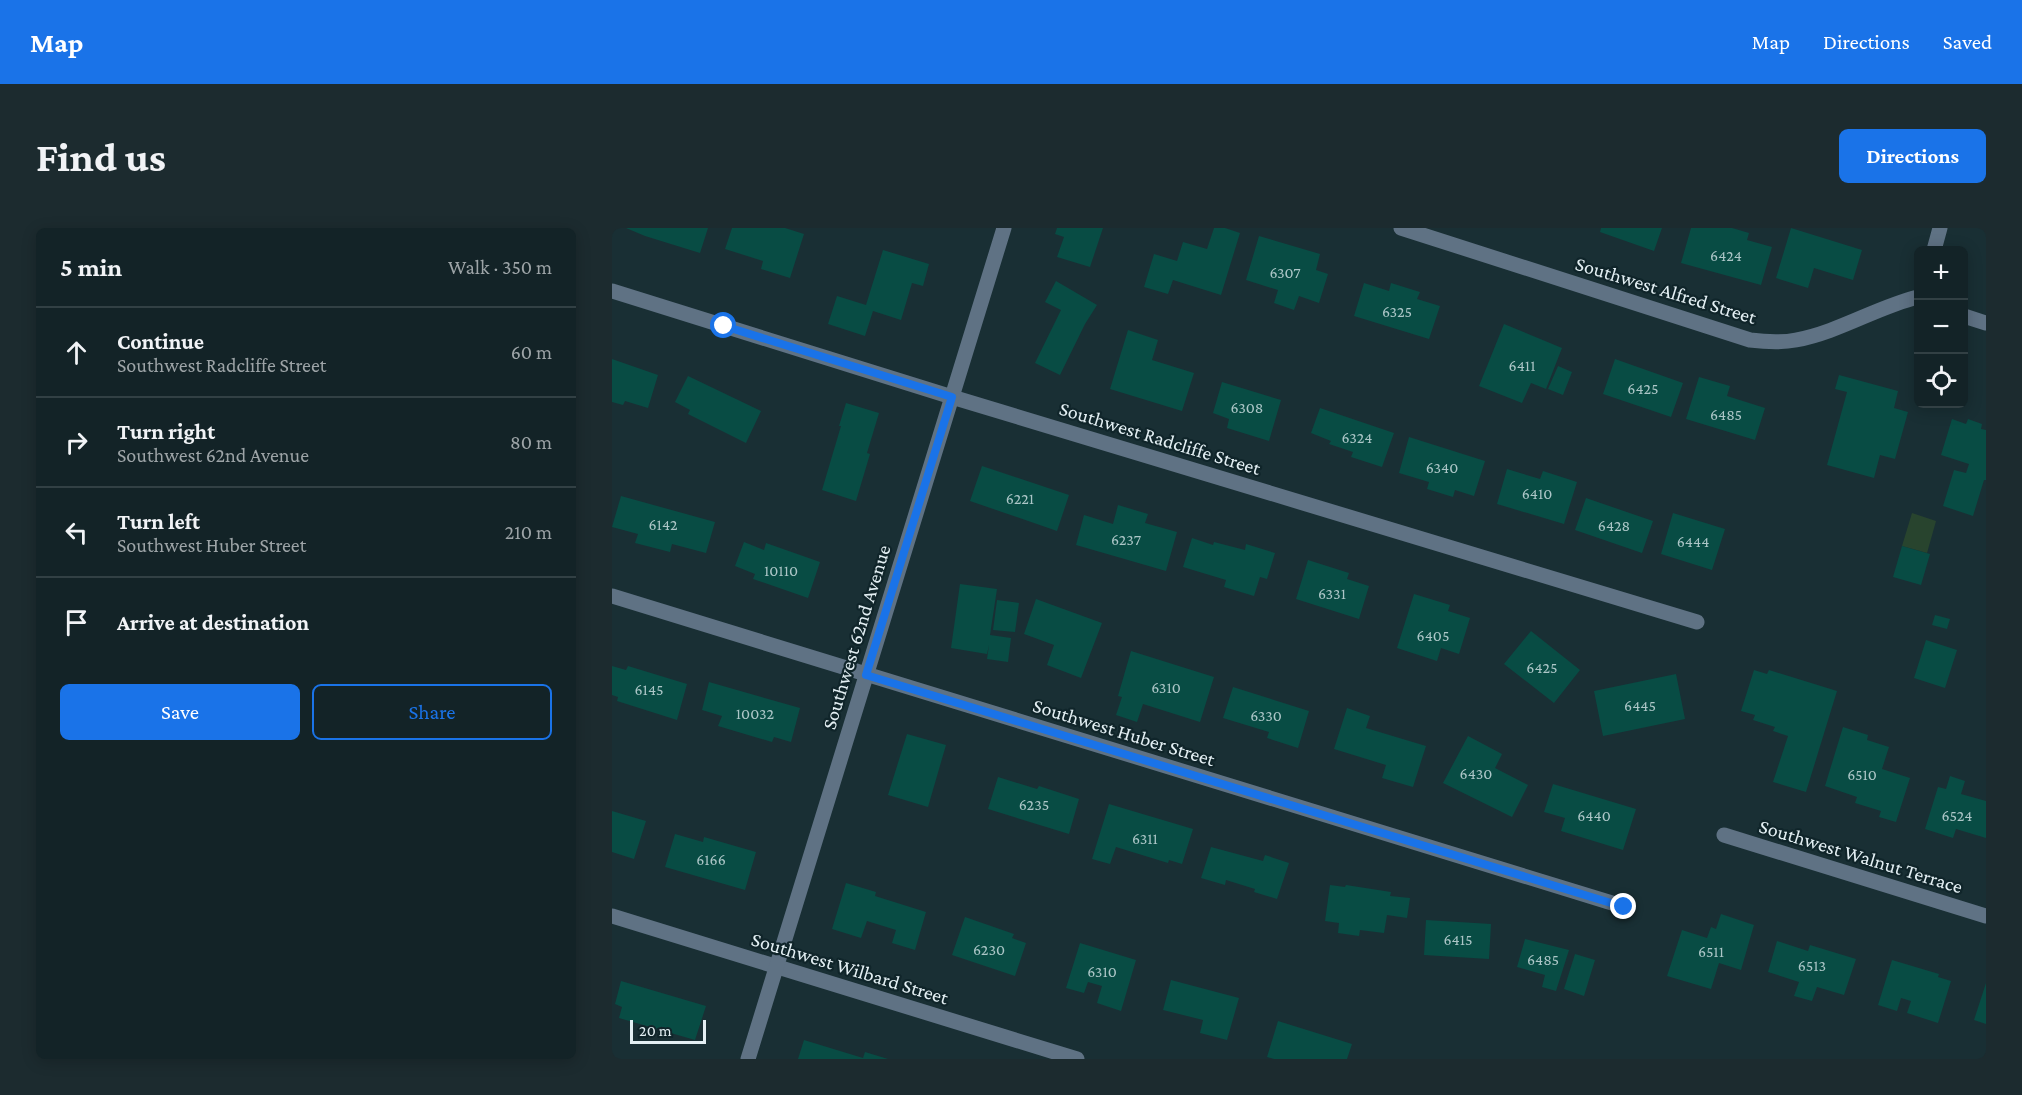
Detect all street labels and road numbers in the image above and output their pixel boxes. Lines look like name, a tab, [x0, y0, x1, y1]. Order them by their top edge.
street label: Southwest Alfred Street	[1573, 252, 1759, 328]
street label: Southwest Radcliffe Street	[1057, 397, 1264, 479]
street label: Southwest 62nd Avenue	[817, 542, 895, 732]
street label: Southwest Huber Street	[1030, 694, 1218, 770]
street label: Southwest Walnut Terrace	[1757, 815, 1966, 897]
street label: Southwest Wilbard Street	[749, 928, 951, 1009]

